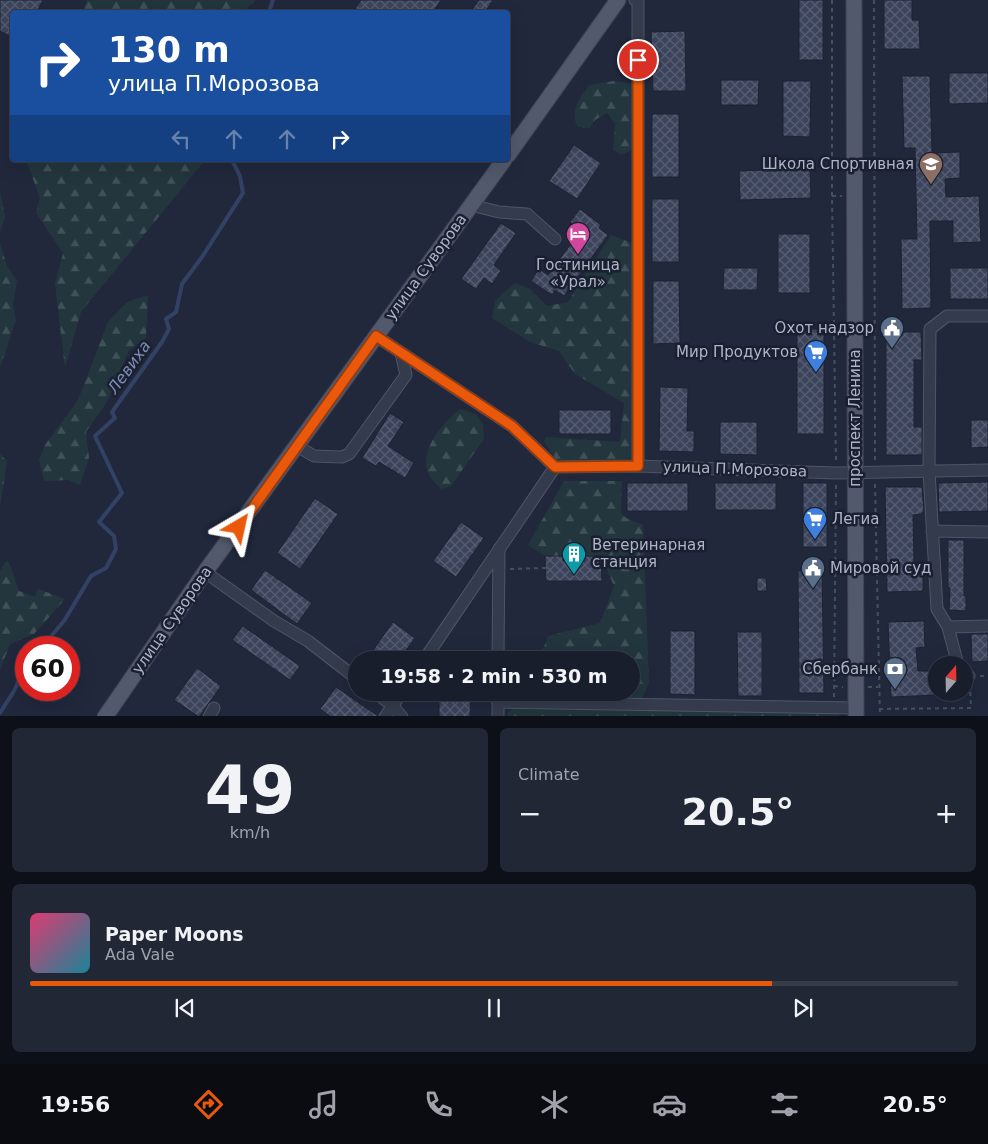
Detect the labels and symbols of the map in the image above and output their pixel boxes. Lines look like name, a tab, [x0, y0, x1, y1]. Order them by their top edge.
pin	[617, 39, 659, 81]
school or university icon: Школа Спортивная	[918, 151, 944, 185]
place label: Школа Спортивная	[762, 155, 914, 173]
street label: улица Суворова	[382, 211, 470, 323]
hotel icon: Гостиница «Урал»	[565, 221, 591, 255]
place label: Гостиница «Урал»	[536, 256, 620, 291]
public building icon: Охот надзор	[879, 315, 905, 349]
place label: Охот надзор	[775, 319, 874, 337]
water label: Левиха	[103, 337, 155, 398]
supermarket icon: Мир Продуктов	[803, 339, 829, 373]
place label: Мир Продуктов	[676, 343, 798, 361]
street label: проспект Ленина	[846, 349, 864, 487]
street label: улица П.Морозова	[663, 457, 807, 481]
position arrow	[212, 500, 264, 552]
supermarket icon: Легиа	[802, 506, 828, 540]
place label: Легиа	[832, 510, 879, 528]
place label: Ветеринарная станция	[592, 536, 705, 571]
building icon: Ветеринарная станция	[561, 541, 587, 575]
public building icon: Мировой суд	[800, 555, 826, 589]
place label: Мировой суд	[830, 559, 931, 577]
street label: улица Суворова	[128, 563, 216, 677]
speed limit sign: 60	[15, 636, 80, 701]
bank icon: Сбербанк	[882, 656, 908, 690]
north arrow	[928, 656, 972, 701]
place label: Сбербанк	[802, 660, 878, 678]

